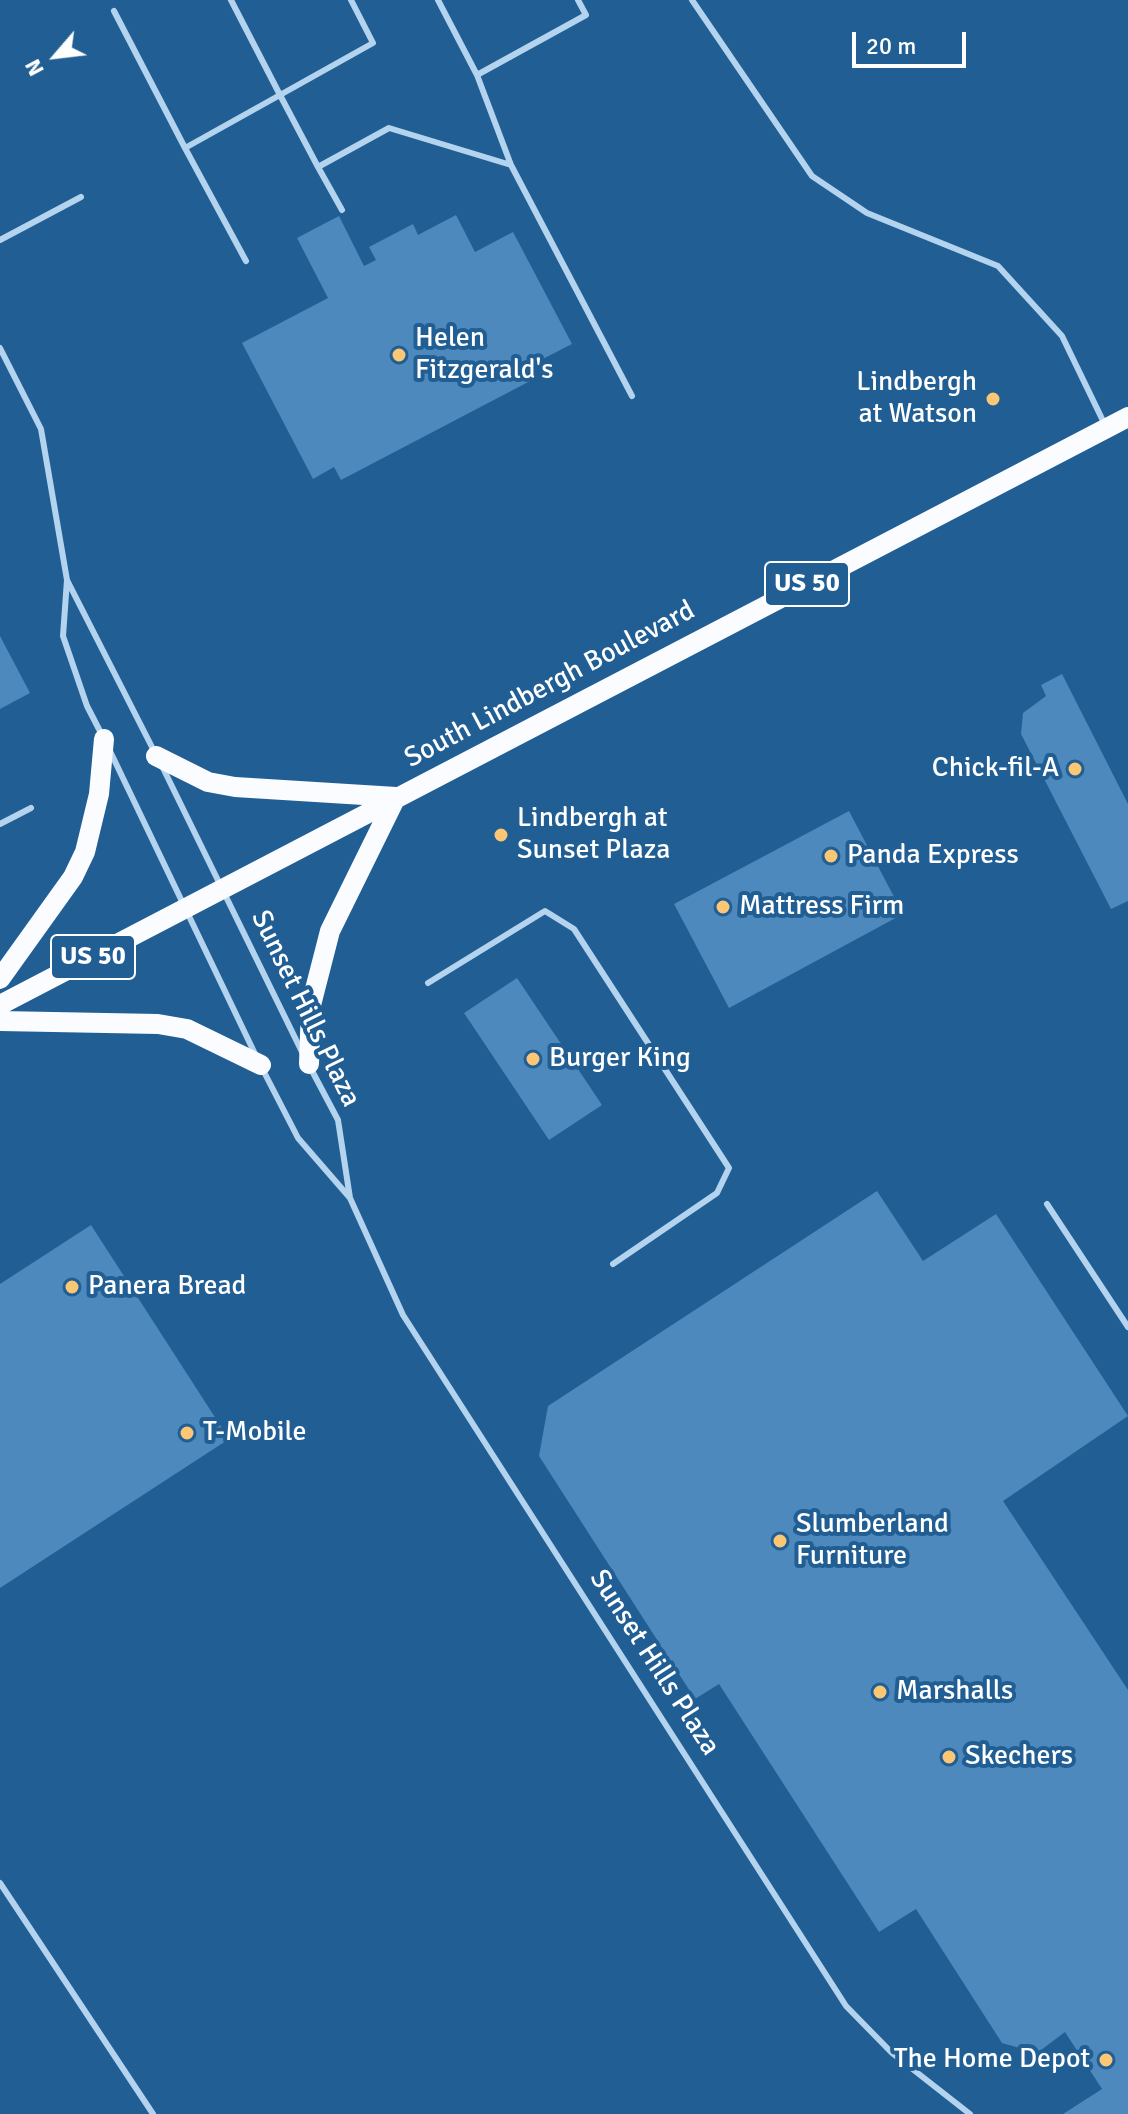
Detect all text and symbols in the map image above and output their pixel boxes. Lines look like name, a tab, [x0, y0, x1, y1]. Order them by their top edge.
north arrow	[16, 16, 96, 96]
scale bar	[856, 16, 970, 66]
text: 20 m	[866, 31, 916, 61]
text: N	[19, 54, 50, 81]
place label: Helen Fitzgerald's	[415, 322, 554, 388]
marker: Helen Fitzgerald's	[390, 346, 408, 364]
place label: Lindbergh at Watson	[856, 366, 977, 432]
marker: Lindbergh at Watson	[984, 390, 1002, 408]
road number: US 50	[765, 562, 849, 606]
street label: South Lindbergh Boulevard	[399, 594, 701, 776]
place label: Chick-fil-A	[932, 752, 1059, 786]
marker: Chick-fil-A	[1066, 760, 1084, 778]
place label: Lindbergh at Sunset Plaza	[517, 802, 670, 868]
marker: Lindbergh at Sunset Plaza	[492, 826, 510, 844]
place label: Panda Express	[847, 839, 1019, 873]
marker: Panda Express	[822, 847, 840, 865]
place label: Mattress Firm	[739, 890, 904, 924]
marker: Mattress Firm	[714, 898, 732, 916]
street label: Sunset Hills Plaza	[243, 905, 367, 1113]
road number: US 50	[51, 935, 135, 979]
place label: Burger King	[549, 1042, 691, 1076]
marker: Burger King	[524, 1050, 542, 1068]
place label: Panera Bread	[88, 1270, 246, 1304]
marker: Panera Bread	[63, 1278, 81, 1296]
place label: T-Mobile	[203, 1416, 307, 1450]
marker: T-Mobile	[178, 1424, 196, 1442]
place label: Slumberland Furniture	[796, 1508, 949, 1574]
marker: Slumberland Furniture	[771, 1532, 789, 1550]
street label: Sunset Hills Plaza	[582, 1564, 726, 1762]
place label: Marshalls	[896, 1675, 1013, 1709]
marker: Marshalls	[871, 1683, 889, 1701]
place label: Skechers	[965, 1740, 1073, 1774]
marker: Skechers	[940, 1748, 958, 1766]
place label: The Home Depot	[894, 2043, 1090, 2077]
marker: The Home Depot	[1097, 2051, 1115, 2069]

